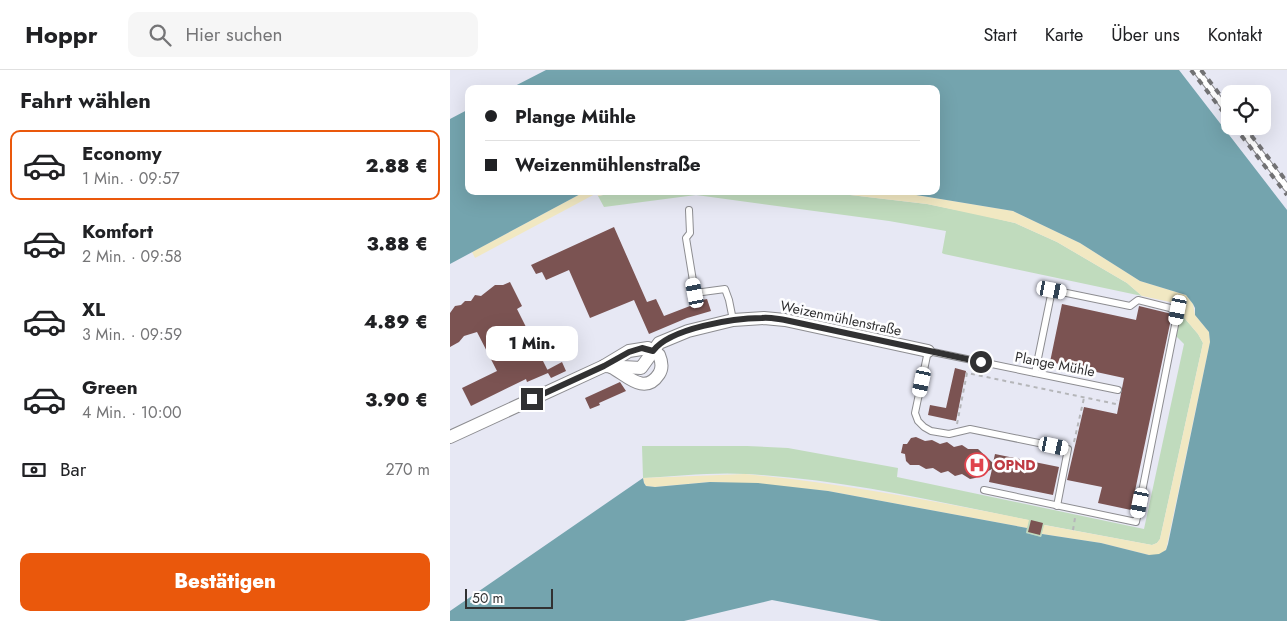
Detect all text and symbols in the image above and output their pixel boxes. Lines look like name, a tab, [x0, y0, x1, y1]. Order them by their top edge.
search box	[128, 12, 478, 57]
text: Hoppr	[25, 17, 98, 52]
icon: search	[146, 21, 174, 49]
text: Hier suchen	[186, 21, 283, 48]
text: Start	[983, 22, 1017, 48]
text: Karte	[1045, 22, 1083, 48]
text: Über uns	[1111, 22, 1180, 48]
text: Kontakt	[1208, 22, 1262, 48]
text: Fahrt wählen	[20, 84, 151, 116]
map controls	[1221, 85, 1271, 135]
button: locate	[1221, 85, 1271, 135]
text: Plange Mühle	[515, 103, 636, 130]
text: Economy	[82, 140, 162, 167]
icon: car	[22, 143, 67, 188]
text: Weizenmühlenstraße	[515, 151, 701, 178]
text: 2.88 €	[365, 152, 428, 179]
text: 1 Min. · 09:57	[82, 167, 180, 190]
text: Komfort	[82, 218, 153, 245]
icon: car	[22, 221, 67, 266]
text: 3.88 €	[367, 230, 428, 257]
text: 2 Min. · 09:58	[82, 245, 182, 268]
car	[684, 277, 705, 309]
car	[1035, 280, 1068, 300]
car	[1167, 294, 1188, 326]
street label: Weizenmühlenstraße	[779, 295, 903, 341]
text: XL	[82, 296, 105, 323]
icon: car	[22, 299, 67, 344]
text: 4.89 €	[364, 308, 428, 335]
text: 3 Min. · 09:59	[82, 323, 182, 346]
callout: 1 Min.	[486, 326, 578, 362]
text: 1 Min.	[508, 332, 556, 355]
street label: Plange Mühle	[1013, 346, 1097, 382]
route start	[970, 351, 992, 373]
car	[911, 366, 932, 398]
text: Green	[82, 374, 138, 401]
icon: car	[22, 377, 67, 422]
text: 3.90 €	[365, 386, 428, 413]
route end	[521, 388, 543, 410]
text: 4 Min. · 10:00	[82, 401, 182, 424]
car	[1037, 436, 1070, 456]
hospital icon: OPND	[964, 452, 990, 478]
place label: OPND	[994, 455, 1036, 475]
icon: cash	[20, 456, 48, 484]
text: Bar	[60, 456, 86, 483]
text: 270 m	[386, 458, 430, 481]
car	[1129, 487, 1150, 519]
button: Bestätigen	[20, 553, 430, 611]
scale bar	[465, 586, 552, 609]
text: 50 m	[472, 588, 503, 608]

